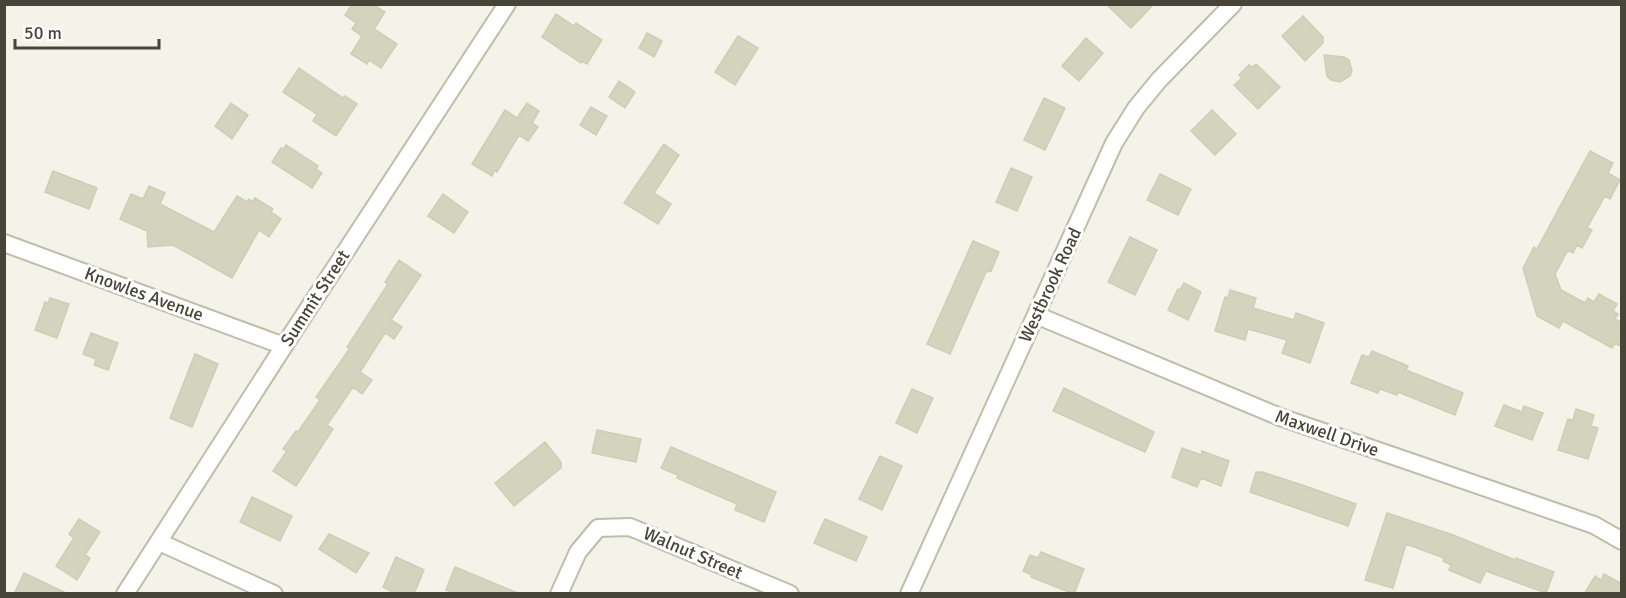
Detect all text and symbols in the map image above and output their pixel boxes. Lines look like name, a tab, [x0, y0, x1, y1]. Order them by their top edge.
scale bar	[15, 12, 159, 50]
text: 50 m	[24, 22, 62, 44]
street label: Westbrook Road	[1014, 224, 1086, 346]
street label: Summit Street	[276, 246, 354, 350]
street label: Knowles Avenue	[82, 262, 206, 326]
street label: Maxwell Drive	[1272, 405, 1382, 461]
street label: Walnut Street	[640, 522, 746, 584]

